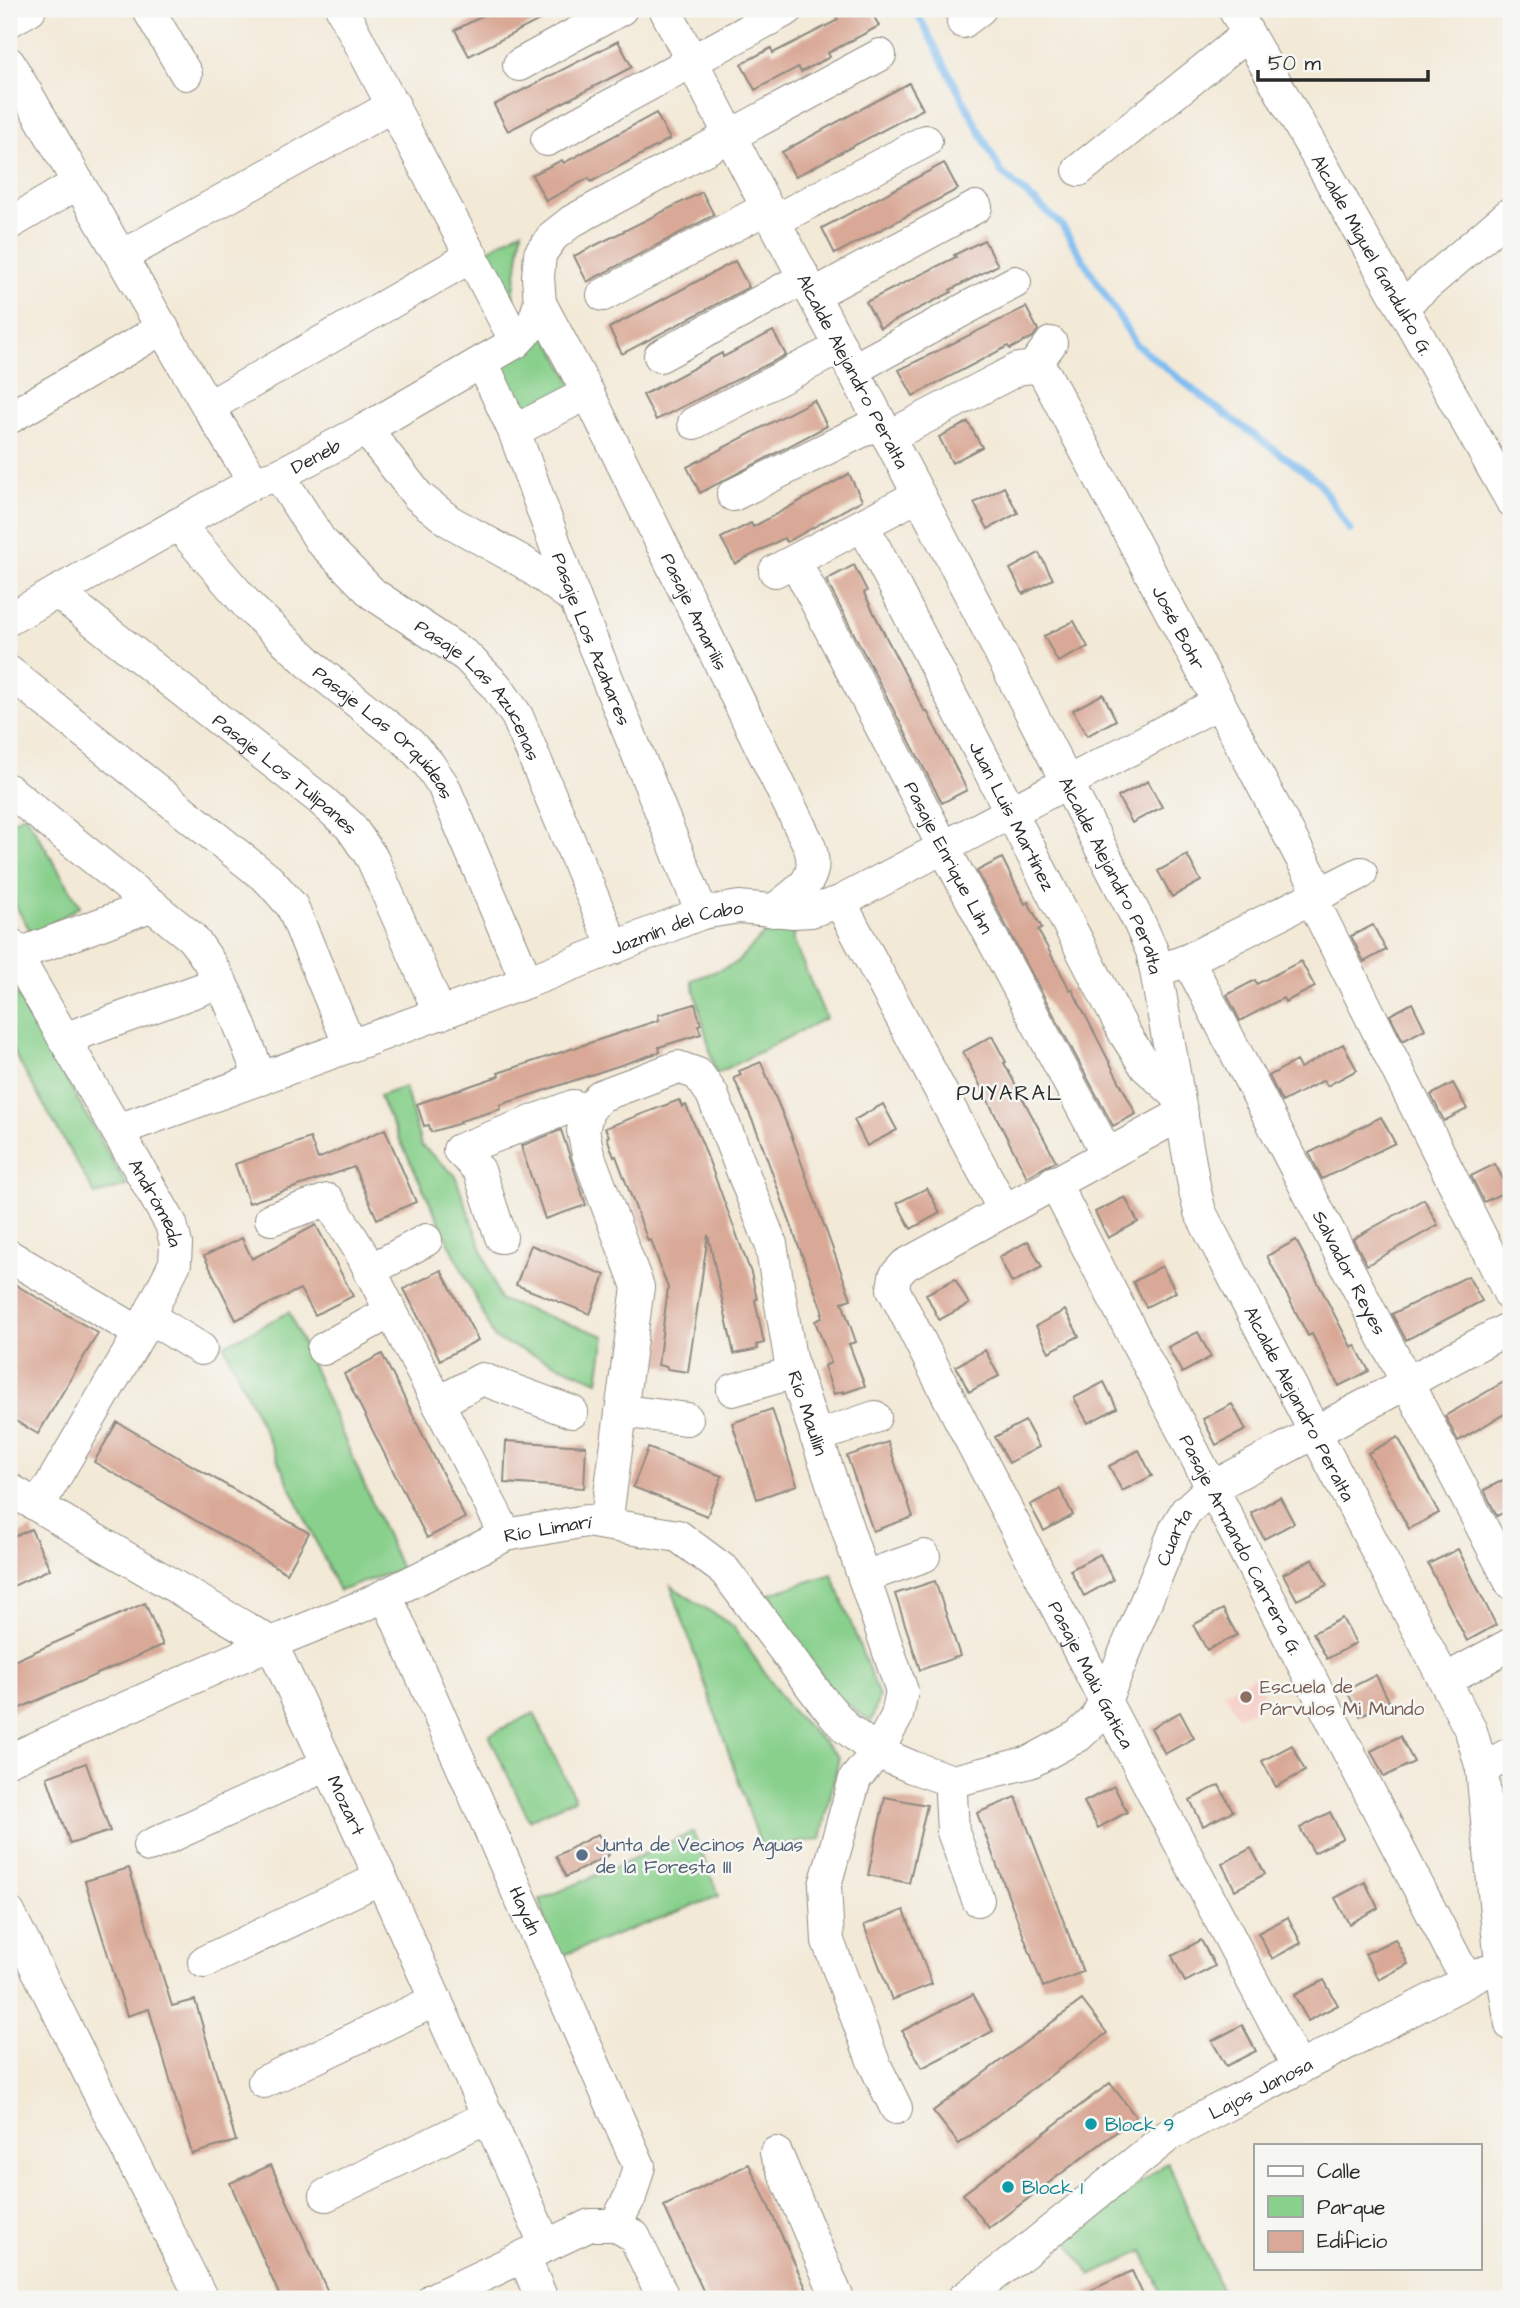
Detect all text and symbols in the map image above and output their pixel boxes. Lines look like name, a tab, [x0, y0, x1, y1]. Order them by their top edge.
scale bar	[1258, 38, 1427, 82]
text: 50 m	[1268, 49, 1322, 78]
street label: Alcalde Miguel Gandulfo G.	[1304, 150, 1439, 361]
street label: Alcalde Alejandro Peralta	[789, 269, 915, 474]
street label: Deneb	[286, 433, 346, 481]
street label: Pasaje Los Azahares	[544, 549, 637, 730]
street label: Pasaje Amarilis	[653, 549, 734, 675]
street label: José Bohr	[1144, 581, 1212, 676]
street label: Pasaje Las Azucenas	[409, 614, 546, 765]
street label: Pasaje Las Orquídeas	[306, 660, 460, 804]
street label: Pasaje Los Tulipanes	[206, 708, 364, 840]
street label: Juan Luis Martínez	[962, 737, 1061, 896]
street label: Alcalde Alejandro Peralta	[1051, 772, 1168, 977]
street label: Pasaje Enrique Lihn	[897, 777, 999, 939]
street label: Jazmín del Cabo	[607, 894, 746, 963]
district label: PUYARAL	[957, 1079, 1063, 1108]
street label: Andrómeda	[121, 1154, 188, 1250]
street label: Salvador Reyes	[1305, 1206, 1392, 1340]
street label: Alcalde Alejandro Peralta	[1237, 1302, 1361, 1507]
street label: Río Maullin	[780, 1367, 834, 1459]
street label: Pasaje Armando Carrera G.	[1172, 1430, 1308, 1660]
street label: Cuarta	[1150, 1504, 1200, 1570]
street label: Río Limarí	[502, 1509, 593, 1550]
street label: Pasaje Malú Gatica	[1041, 1596, 1140, 1754]
place label: Escuela de Párvulos Mi Mundo	[1260, 1674, 1424, 1723]
marker: Escuela de Párvulos Mi Mundo	[1238, 1689, 1254, 1705]
street label: Mozart	[320, 1771, 371, 1841]
place label: Junta de Vecinos Aguas de la Foresta III	[596, 1832, 803, 1881]
marker: Junta de Vecinos Aguas de la Foresta III	[574, 1847, 590, 1863]
street label: Haydn	[502, 1882, 547, 1940]
street label: Lajos Janosa	[1204, 2051, 1318, 2127]
place label: Block 9	[1105, 2112, 1174, 2139]
marker: Block 9	[1083, 2116, 1099, 2132]
legend	[1254, 2144, 1482, 2270]
text: Calle	[1317, 2157, 1361, 2186]
place label: Block 1	[1022, 2175, 1083, 2202]
marker: Block 1	[1000, 2179, 1016, 2195]
text: Parque	[1317, 2193, 1385, 2222]
text: Edificio	[1317, 2227, 1387, 2256]

